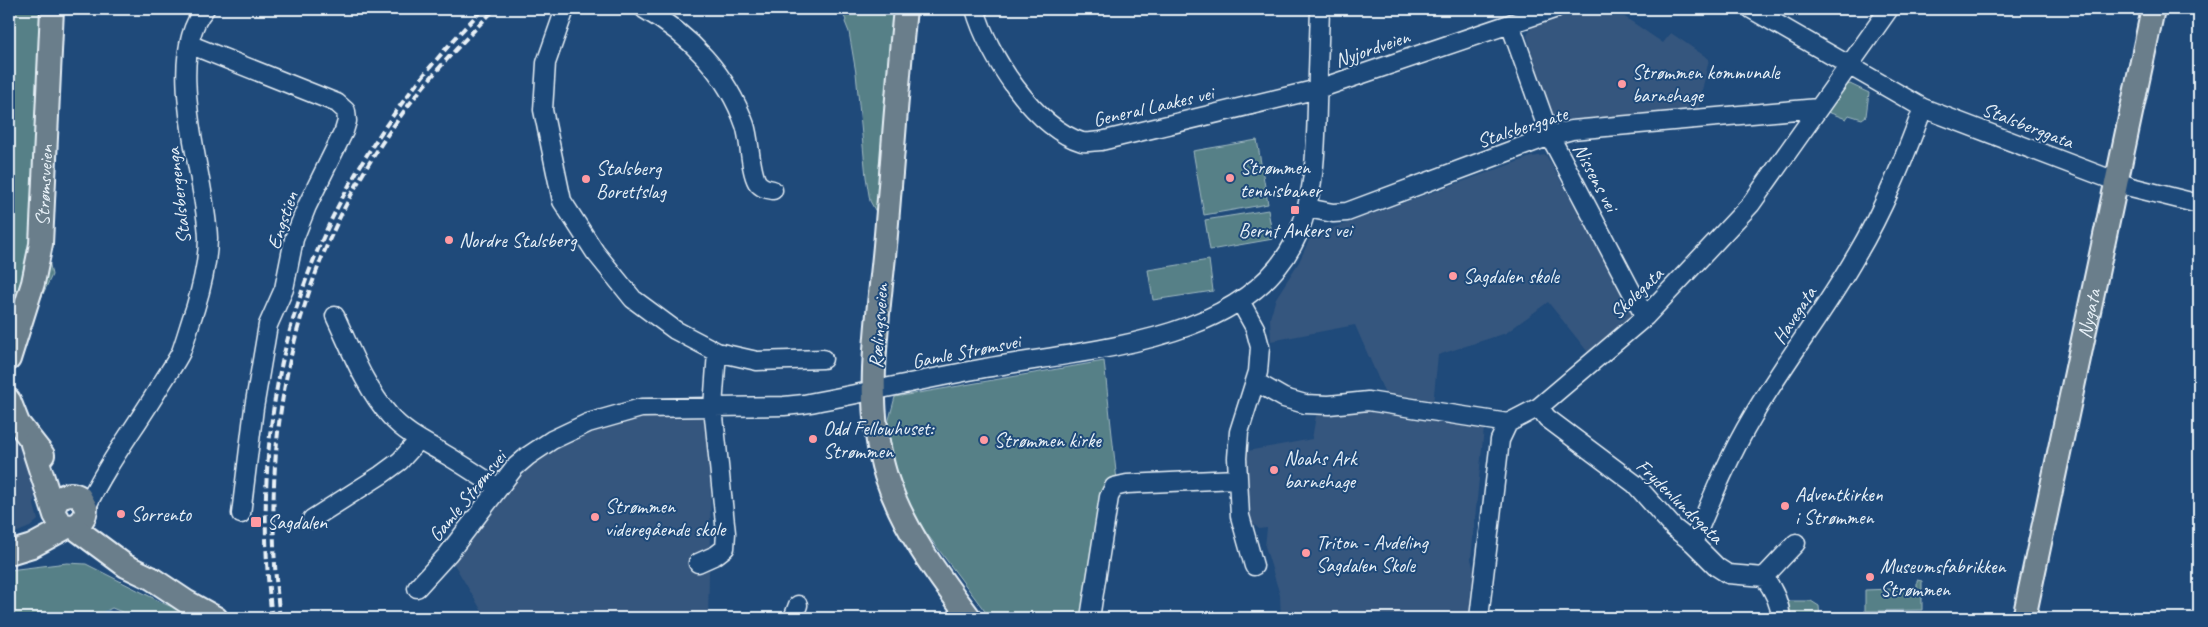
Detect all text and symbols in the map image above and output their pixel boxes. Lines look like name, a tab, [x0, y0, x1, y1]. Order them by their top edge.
street label: Nyjordveien	[1331, 24, 1414, 73]
place label: Strømmen kommunale barnehage	[1632, 60, 1781, 108]
marker: Strømmen kommunale barnehage	[1616, 78, 1628, 90]
street label: General Laakes vei	[1090, 80, 1218, 132]
street label: Stalsberggata	[1979, 97, 2078, 155]
street label: Stalsberggate	[1474, 101, 1572, 154]
street label: Nissens vei	[1567, 139, 1625, 218]
street label: Strømsveien	[30, 143, 59, 227]
street label: Stalsbergenga	[160, 145, 197, 245]
place label: Strømmen tennisbaner	[1240, 155, 1323, 203]
place label: Stalsberg Borettslag	[596, 156, 668, 204]
marker: Strømmen tennisbaner	[1224, 172, 1236, 184]
marker: Stalsberg Borettslag	[580, 173, 592, 185]
street label: Engstien	[261, 187, 304, 252]
marker: Bernt Ankers vei	[1289, 204, 1301, 216]
place label: Bernt Ankers vei	[1239, 218, 1354, 243]
place label: Nordre Stalsberg	[459, 228, 578, 253]
marker: Nordre Stalsberg	[443, 234, 455, 246]
street label: Skolegata	[1604, 261, 1669, 325]
place label: Sagdalen skole	[1463, 264, 1561, 289]
marker: Sagdalen skole	[1447, 270, 1459, 282]
street label: Havegata	[1767, 281, 1823, 349]
street label: Rælingsveien	[863, 282, 894, 369]
street label: Nygata	[2072, 285, 2107, 341]
street label: Gamle Strømsvei	[910, 328, 1025, 374]
place label: Odd Fellowhuset: Strømmen	[823, 416, 935, 464]
place label: Strømmen kirke	[994, 428, 1102, 453]
marker: Odd Fellowhuset: Strømmen	[807, 433, 819, 445]
marker: Strømmen kirke	[978, 434, 990, 446]
street label: Gamle Strømsvei	[423, 444, 513, 547]
place label: Noahs Ark barnehage	[1284, 446, 1358, 494]
street label: Frydenlundsgata	[1631, 454, 1729, 550]
marker: Noahs Ark barnehage	[1268, 464, 1280, 476]
place label: Adventkirken i Strømmen	[1795, 482, 1884, 530]
place label: Strømmen videregående skole	[605, 494, 727, 542]
marker: Adventkirken i Strømmen	[1779, 500, 1791, 512]
place label: Sorrento	[131, 502, 192, 527]
marker: Sorrento	[115, 508, 127, 520]
place label: Sagdalen	[267, 510, 328, 535]
marker: Strømmen videregående skole	[589, 511, 601, 523]
marker: Sagdalen	[249, 515, 263, 529]
place label: Triton - Avdeling Sagdalen Skole	[1316, 530, 1430, 578]
marker: Triton - Avdeling Sagdalen Skole	[1300, 547, 1312, 559]
place label: Museumsfabrikken Strømmen	[1880, 554, 2006, 602]
marker: Museumsfabrikken Strømmen	[1864, 571, 1876, 583]

